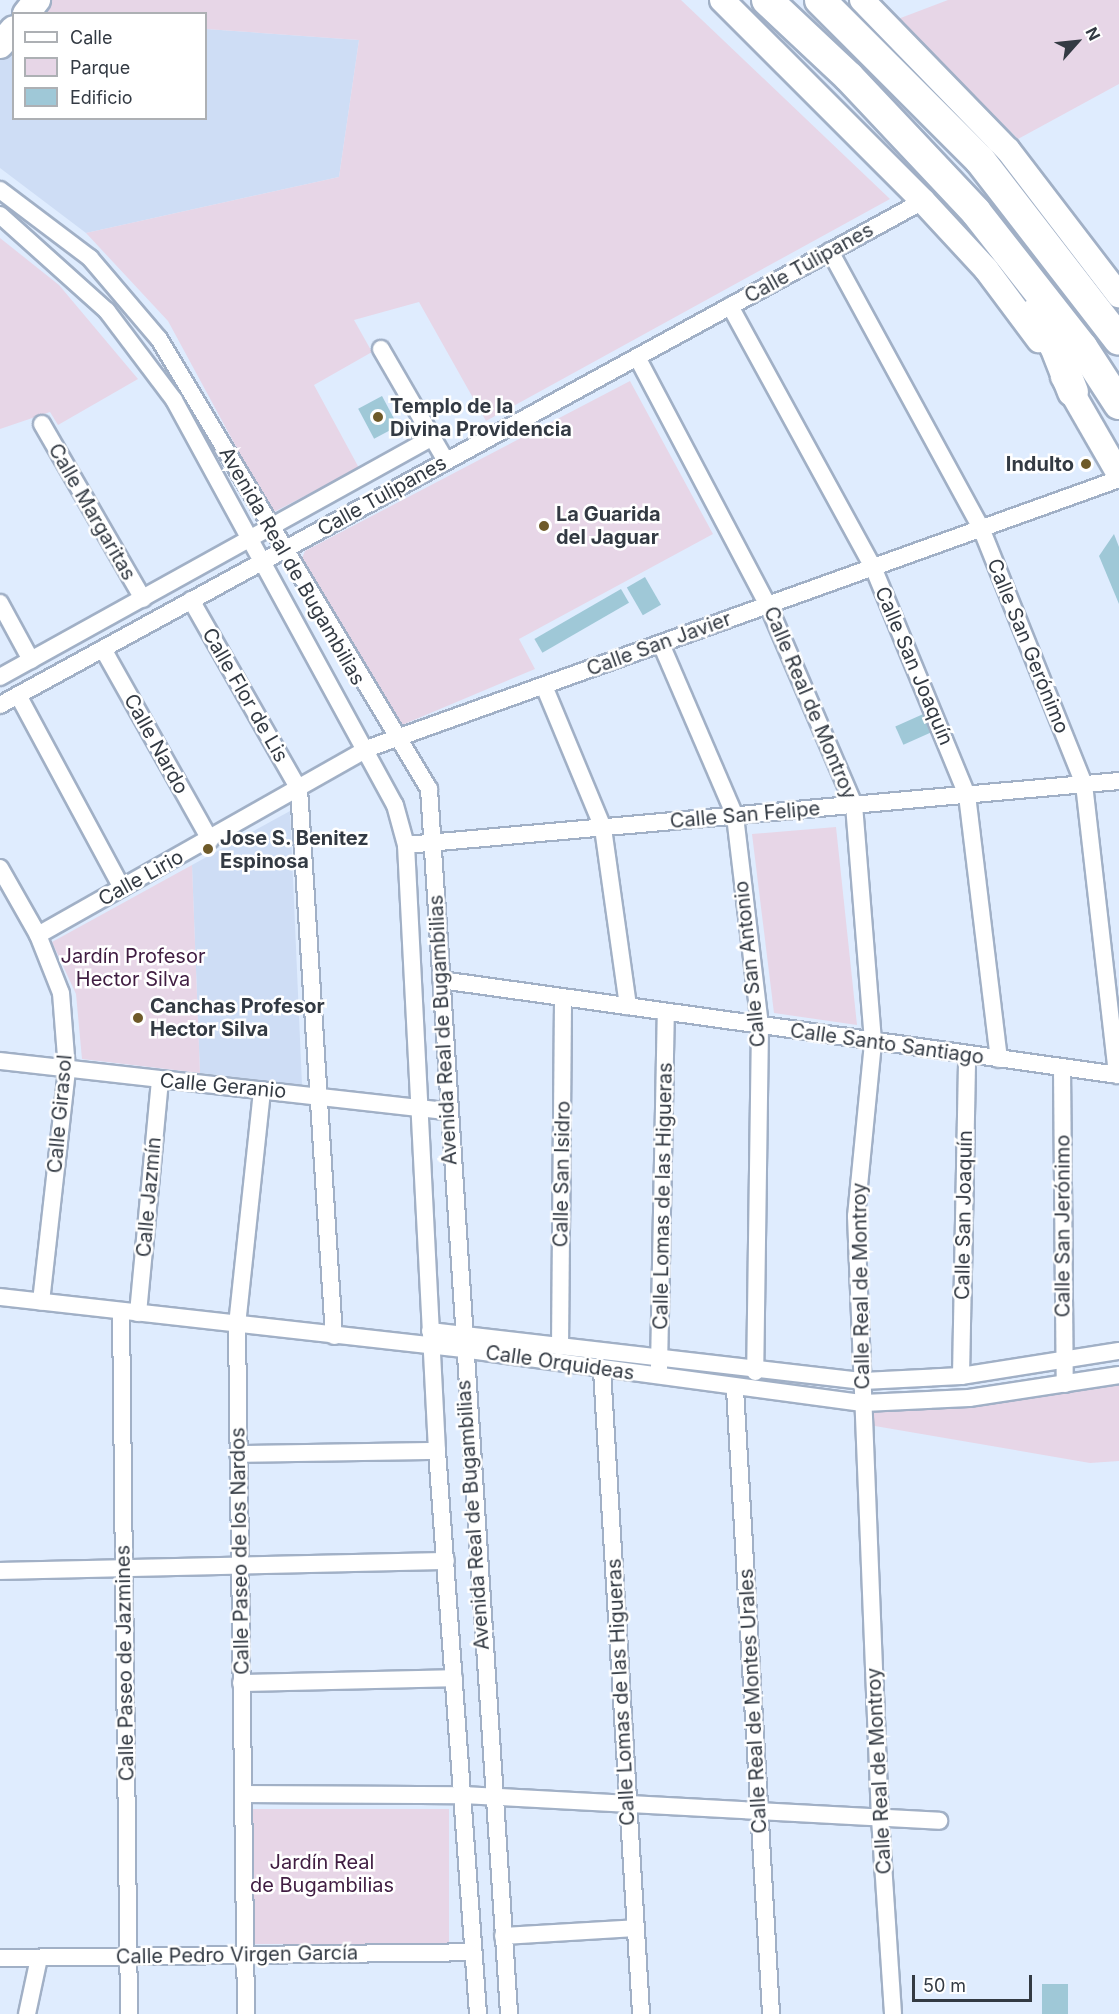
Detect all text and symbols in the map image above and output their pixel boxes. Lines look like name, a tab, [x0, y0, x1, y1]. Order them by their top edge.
legend	[12, 12, 207, 120]
north arrow	[1047, 12, 1107, 72]
text: N	[1081, 24, 1105, 44]
text: Calle	[70, 27, 112, 48]
text: Parque	[70, 57, 130, 78]
text: Edificio	[70, 87, 133, 108]
street label: Calle Tulipanes	[740, 218, 878, 308]
place label: Templo de la Divina Providencia	[390, 394, 572, 441]
marker: Templo de la Divina Providencia	[371, 410, 385, 424]
street label: Calle Margaritas	[43, 439, 141, 585]
street label: Avenida Real de Bugambilias	[214, 443, 370, 689]
street label: Calle Tulipanes	[313, 451, 451, 541]
place label: Indulto	[1006, 452, 1074, 476]
marker: Indulto	[1079, 457, 1093, 471]
place label: La Guarida del Jaguar	[556, 502, 661, 549]
marker: La Guarida del Jaguar	[537, 519, 551, 533]
street label: Calle San Gerónimo	[982, 555, 1074, 737]
street label: Calle San Joaquín	[870, 583, 958, 749]
street label: Calle Real de Montroy	[759, 603, 861, 803]
street label: Calle San Javier	[584, 607, 734, 681]
street label: Calle Flor de Lis	[197, 624, 293, 766]
street label: Calle Nardo	[119, 690, 193, 798]
street label: Calle San Felipe	[669, 796, 821, 834]
place label: Jose S. Benitez Espinosa	[220, 826, 369, 873]
marker: Jose S. Benitez Espinosa	[201, 842, 215, 856]
street label: Calle Lirio	[94, 845, 188, 911]
street label: Calle San Antonio	[729, 880, 771, 1048]
street label: Avenida Real de Bugambilias	[424, 894, 462, 1166]
park label: Jardín Profesor Hector Silva	[61, 945, 205, 992]
place label: Canchas Profesor Hector Silva	[150, 994, 325, 1041]
marker: Canchas Profesor Hector Silva	[131, 1011, 145, 1025]
street label: Calle Santo Santiago	[789, 1019, 985, 1069]
street label: Calle Girasol	[43, 1054, 77, 1174]
street label: Calle Lomas de las Higueras	[649, 1062, 677, 1330]
street label: Calle Geranio	[159, 1069, 287, 1103]
street label: Calle San Isidro	[549, 1101, 575, 1247]
street label: Calle San Joaquín	[951, 1130, 977, 1300]
street label: Calle San Jerónimo	[1051, 1135, 1075, 1317]
street label: Calle Jazmín	[132, 1136, 166, 1258]
street label: Calle Real de Montroy	[847, 1182, 875, 1390]
street label: Calle Orquideas	[484, 1341, 636, 1385]
street label: Avenida Real de Bugambilias	[452, 1379, 494, 1651]
street label: Calle Paseo de los Nardos	[226, 1427, 254, 1675]
street label: Calle Paseo de Jazmines	[111, 1545, 139, 1781]
street label: Calle Lomas de las Higueras	[602, 1558, 640, 1826]
street label: Calle Real de Montes Urales	[734, 1568, 772, 1834]
street label: Calle Real de Montroy	[862, 1667, 896, 1875]
park label: Jardín Real de Bugambilias	[250, 1851, 394, 1898]
street label: Calle Pedro Virgen García	[116, 1941, 358, 1969]
scale bar	[915, 1963, 1035, 2001]
text: 50 m	[923, 1975, 966, 1996]

